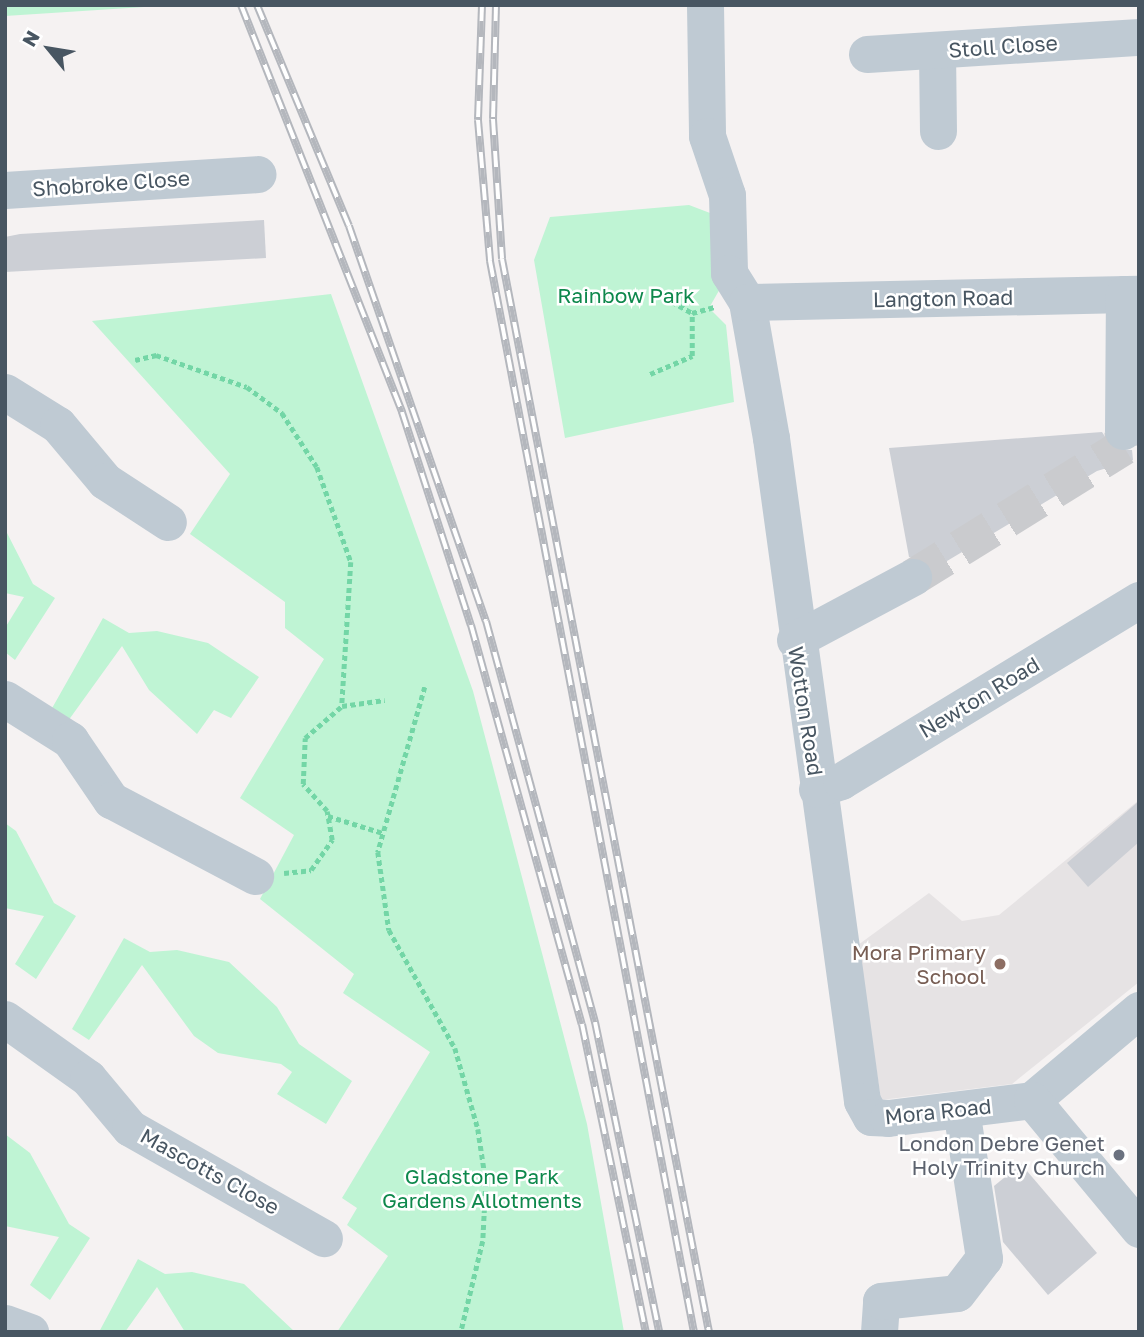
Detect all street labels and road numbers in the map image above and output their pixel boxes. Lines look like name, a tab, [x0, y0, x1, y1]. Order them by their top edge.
street label: Stoll Close	[948, 30, 1058, 62]
street label: Shobroke Close	[31, 165, 191, 201]
street label: Langton Road	[873, 284, 1013, 312]
street label: Wotton Road	[783, 644, 829, 778]
street label: Newton Road	[914, 651, 1044, 743]
street label: Mora Road	[883, 1093, 993, 1129]
street label: Mascotts Close	[136, 1122, 284, 1220]

